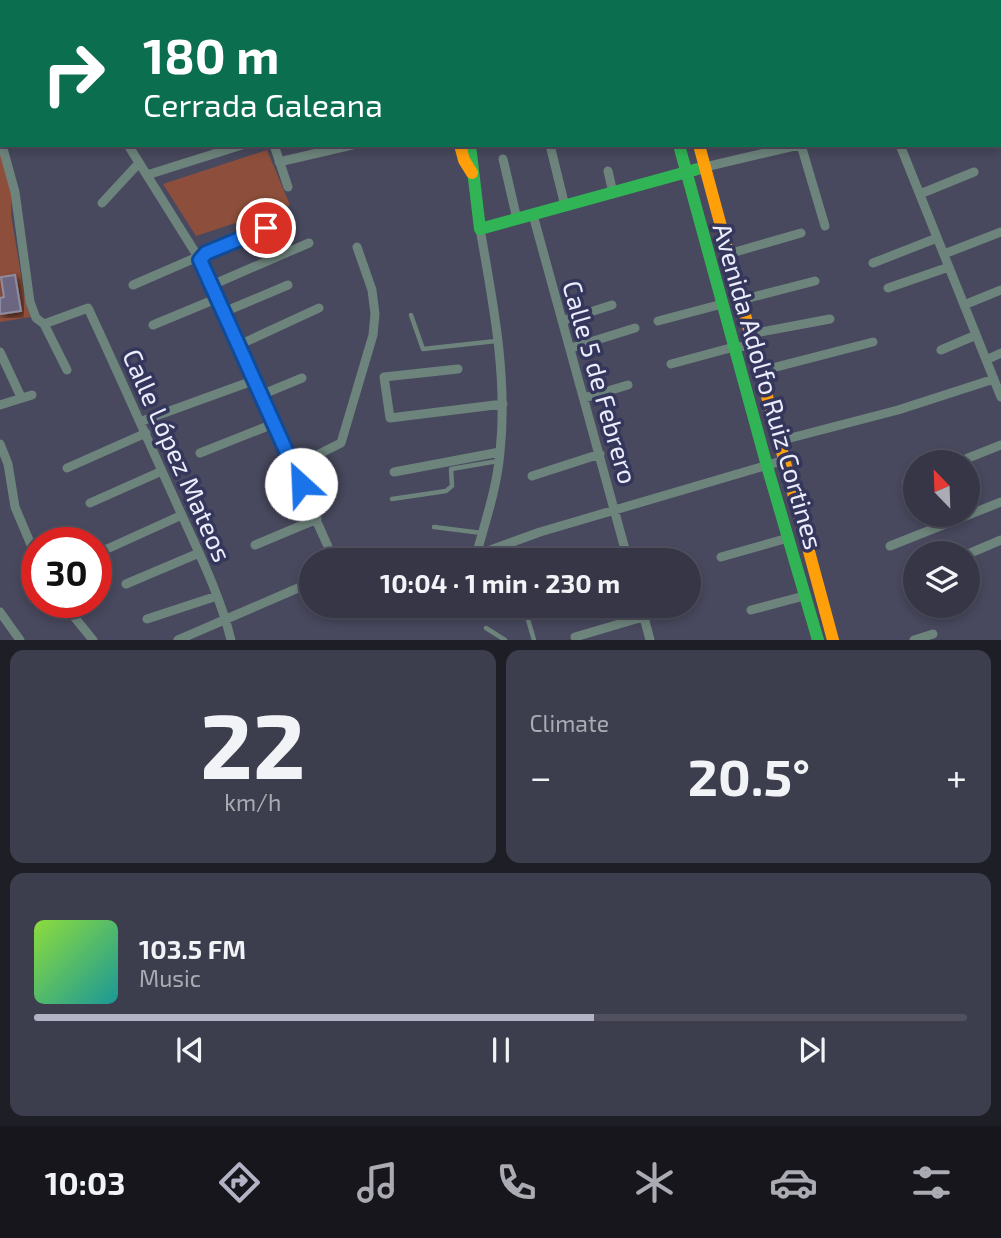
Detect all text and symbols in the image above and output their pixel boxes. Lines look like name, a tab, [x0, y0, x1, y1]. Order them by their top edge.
text: 180 m	[143, 25, 279, 84]
icon: right	[28, 28, 119, 119]
text: Cerrada Galeana	[143, 85, 383, 123]
pin	[236, 198, 296, 258]
icon: arrive	[247, 209, 285, 247]
street label: Avenida Adolfo Ruiz Cortines	[708, 219, 830, 553]
street label: Calle 5 de Febrero	[557, 277, 645, 487]
street label: Calle López Mateos	[117, 344, 239, 566]
position arrow	[264, 447, 338, 521]
north arrow	[903, 450, 980, 527]
map controls	[903, 450, 980, 618]
speed limit sign: 30	[21, 527, 112, 618]
button: layers	[903, 541, 980, 618]
text: 10:04 · 1 min · 230 m	[380, 567, 620, 598]
text: 22	[200, 688, 306, 797]
text: Climate	[530, 709, 609, 737]
text: 20.5°	[688, 744, 810, 806]
text: −	[530, 753, 552, 799]
text: +	[946, 753, 967, 799]
text: km/h	[224, 788, 281, 816]
text: 103.5 FM	[139, 933, 246, 964]
text: Music	[139, 964, 201, 992]
icon: previous	[171, 1031, 209, 1069]
icon: pause	[482, 1031, 520, 1069]
icon: next	[793, 1031, 831, 1069]
icon: directions	[215, 1158, 264, 1207]
icon: music	[353, 1158, 402, 1207]
icon: phone	[492, 1158, 541, 1207]
icon: climate	[630, 1158, 679, 1207]
icon: car	[769, 1158, 818, 1207]
icon: filters	[907, 1158, 956, 1207]
text: 10:03	[45, 1163, 125, 1201]

